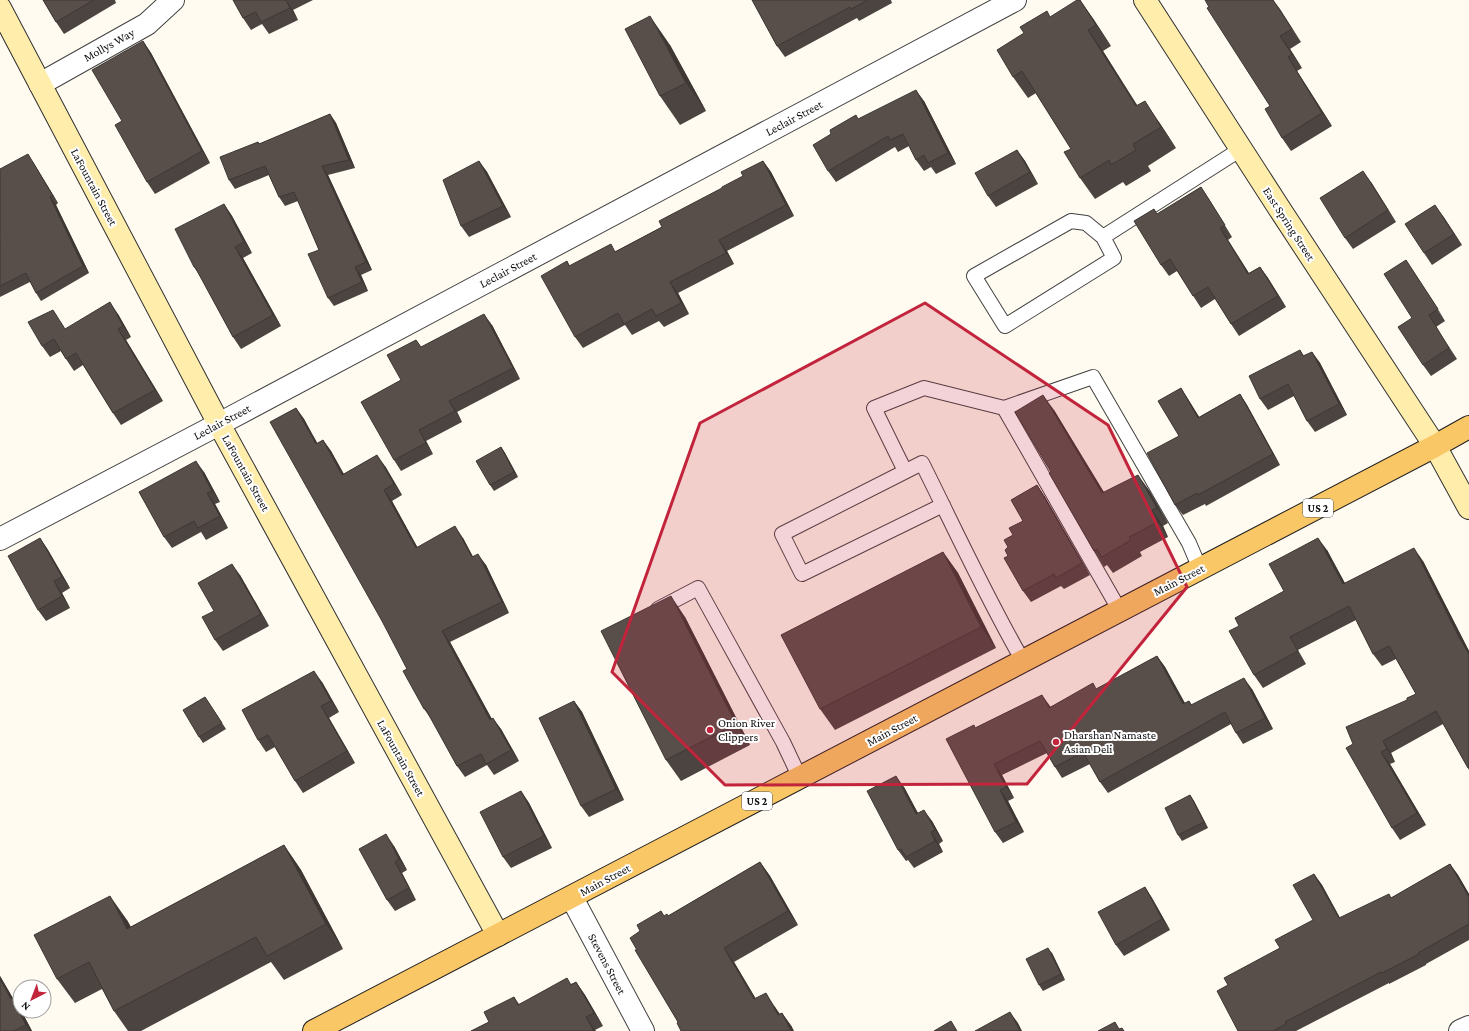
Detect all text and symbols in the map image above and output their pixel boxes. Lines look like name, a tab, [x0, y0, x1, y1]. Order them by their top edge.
street label: Mollys Way	[81, 25, 137, 65]
street label: Leclair Street	[763, 97, 826, 139]
street label: LaFountain Street	[68, 146, 121, 229]
street label: East Spring Street	[1260, 185, 1319, 264]
street label: Leclair Street	[477, 249, 540, 291]
street label: Leclair Street	[191, 401, 254, 443]
street label: LaFountain Street	[219, 432, 273, 515]
road number: US 2	[1303, 499, 1333, 517]
street label: Main Street	[1151, 561, 1208, 599]
street label: Main Street	[864, 710, 921, 749]
place label: Onion River Clippers	[718, 716, 776, 744]
street label: LaFountain Street	[374, 717, 428, 800]
marker: Onion River Clippers	[705, 725, 715, 735]
place label: Dharshan Namaste Asian Deli	[1064, 728, 1156, 756]
marker: Dharshan Namaste Asian Deli	[1051, 737, 1061, 747]
road number: US 2	[742, 792, 772, 810]
street label: Main Street	[577, 860, 634, 899]
street label: Stevens Street	[585, 931, 629, 998]
north arrow	[12, 979, 52, 1019]
text: N	[18, 999, 32, 1013]

